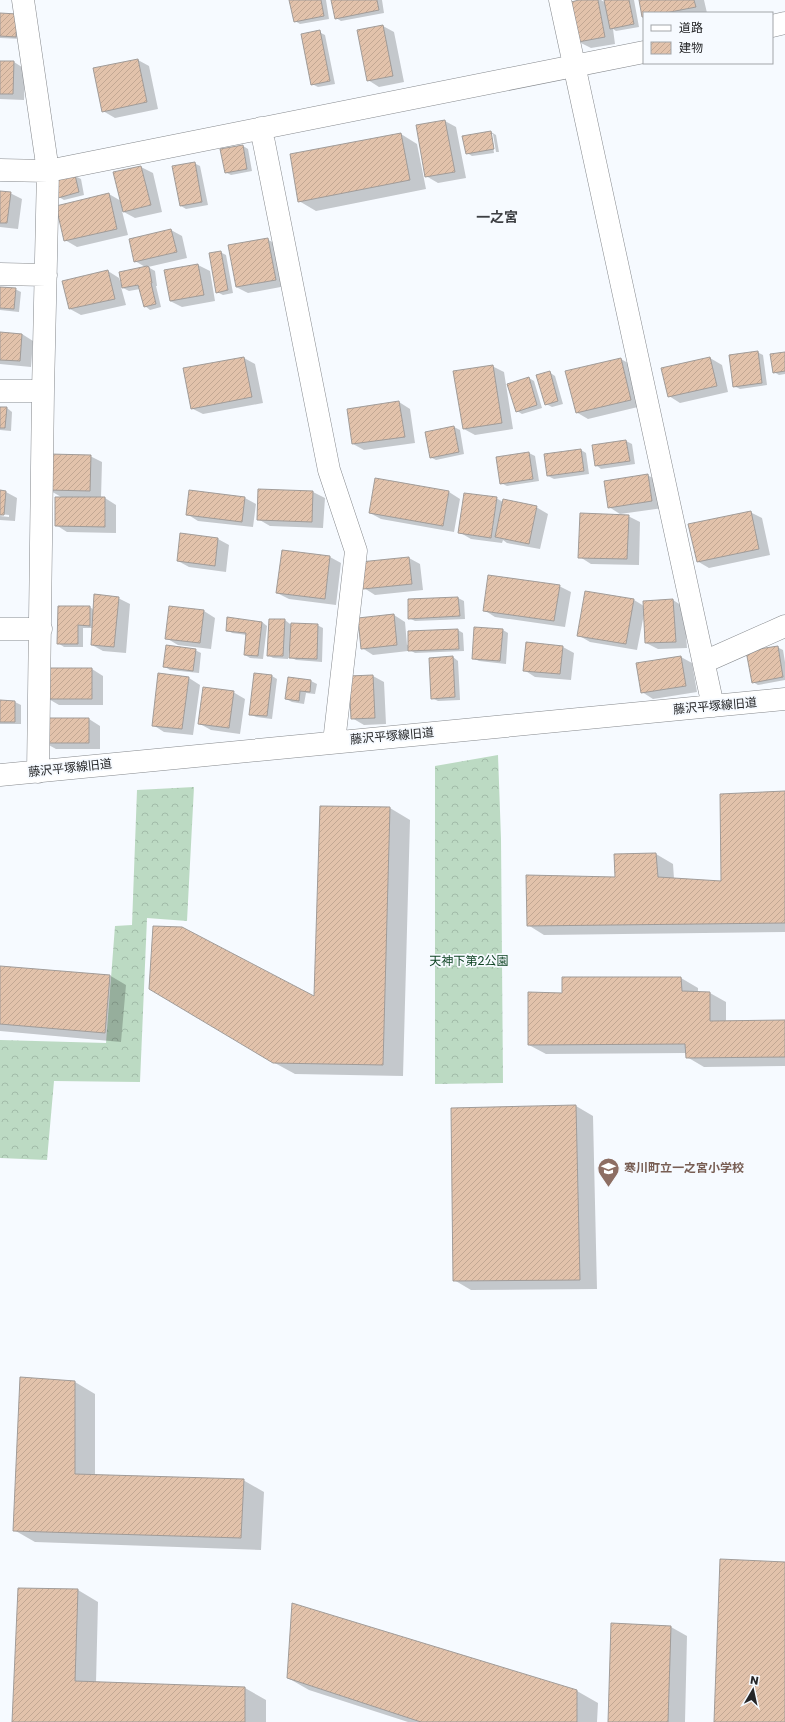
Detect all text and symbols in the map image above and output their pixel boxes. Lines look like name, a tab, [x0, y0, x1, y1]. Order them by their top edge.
legend	[643, 12, 773, 64]
text: 道路	[679, 19, 703, 36]
text: 建物	[679, 39, 703, 56]
district label: 一之宮	[476, 207, 518, 227]
street label: 藤沢平塚線旧道	[672, 693, 758, 718]
street label: 藤沢平塚線旧道	[349, 723, 435, 748]
street label: 藤沢平塚線旧道	[27, 755, 113, 780]
park label: 天神下第2公園	[430, 952, 508, 969]
school or university icon: 寒川町立一之宮小学校	[595, 1155, 621, 1188]
place label: 寒川町立一之宮小学校	[624, 1159, 744, 1176]
north arrow	[733, 1670, 773, 1710]
text: N	[749, 1672, 760, 1689]

